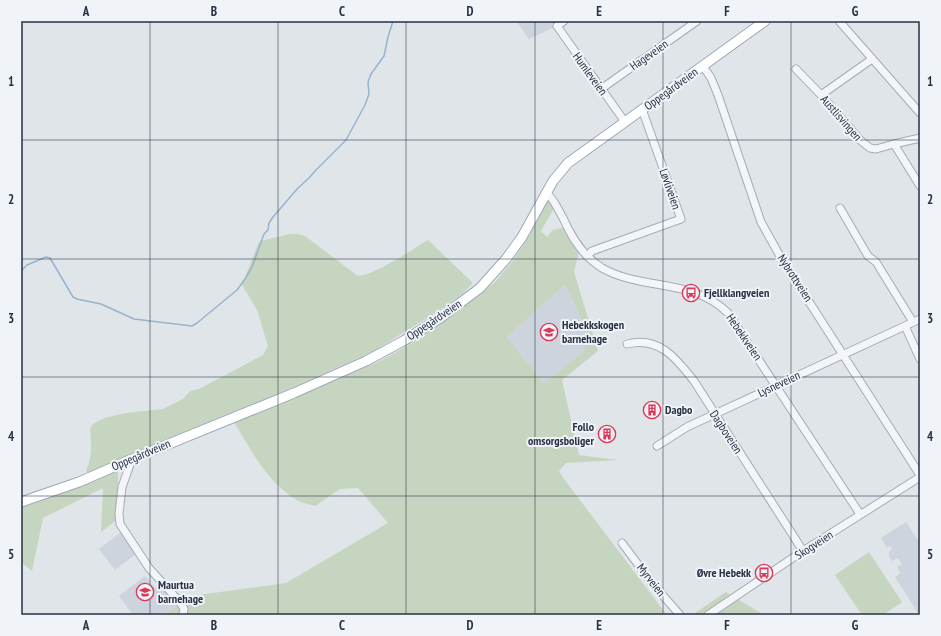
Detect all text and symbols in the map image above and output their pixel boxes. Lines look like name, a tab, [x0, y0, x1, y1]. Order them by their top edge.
text: A	[82, 3, 90, 20]
text: B	[211, 3, 217, 20]
text: C	[339, 3, 345, 20]
text: D	[467, 3, 474, 20]
text: E	[596, 3, 602, 20]
text: F	[724, 3, 730, 20]
text: G	[852, 3, 859, 20]
street label: Hageveien	[627, 36, 671, 73]
street label: Humleveien	[570, 49, 611, 98]
street label: Oppegårdveien	[641, 64, 701, 113]
text: 1	[8, 73, 14, 90]
text: 1	[927, 73, 933, 90]
street label: Austlisvingen	[817, 92, 865, 144]
street label: Løvliveien	[657, 167, 684, 211]
text: 2	[8, 191, 14, 208]
text: 2	[927, 191, 933, 208]
street label: Nybrottveien	[775, 251, 816, 304]
bus stop icon: Fjellklangveien	[681, 283, 701, 303]
place label: Fjellklangveien	[704, 285, 769, 300]
street label: Oppegårdveien	[403, 296, 464, 343]
text: 3	[8, 310, 14, 327]
street label: Hebekkveien	[723, 310, 766, 363]
text: 3	[927, 310, 933, 327]
place label: Hebekkskogen barnehage	[562, 317, 624, 346]
school or university icon: Hebekkskogen barnehage	[539, 322, 559, 342]
street label: Lysneveien	[755, 367, 802, 400]
building icon: Dagbo	[642, 400, 662, 420]
place label: Dagbo	[665, 402, 693, 417]
street label: Dagboveien	[707, 407, 746, 456]
place label: Follo omsorgsboliger	[528, 419, 595, 448]
building icon: Follo omsorgsboliger	[597, 424, 617, 444]
text: 4	[8, 428, 15, 445]
text: 4	[927, 428, 934, 445]
street label: Oppegårdveien	[109, 435, 173, 474]
street label: Skogveien	[792, 527, 836, 562]
text: 5	[8, 546, 14, 563]
text: 5	[927, 546, 933, 563]
street label: Myrveien	[634, 560, 669, 599]
bus stop icon: Øvre Hebekk	[754, 563, 774, 583]
place label: Øvre Hebekk	[697, 565, 751, 580]
place label: Maurtua barnehage	[158, 577, 203, 606]
school or university icon: Maurtua barnehage	[135, 582, 155, 602]
text: A	[82, 617, 90, 634]
text: B	[211, 617, 217, 634]
text: C	[339, 617, 345, 634]
text: D	[467, 617, 474, 634]
text: E	[596, 617, 602, 634]
text: F	[724, 617, 730, 634]
text: G	[852, 617, 859, 634]

